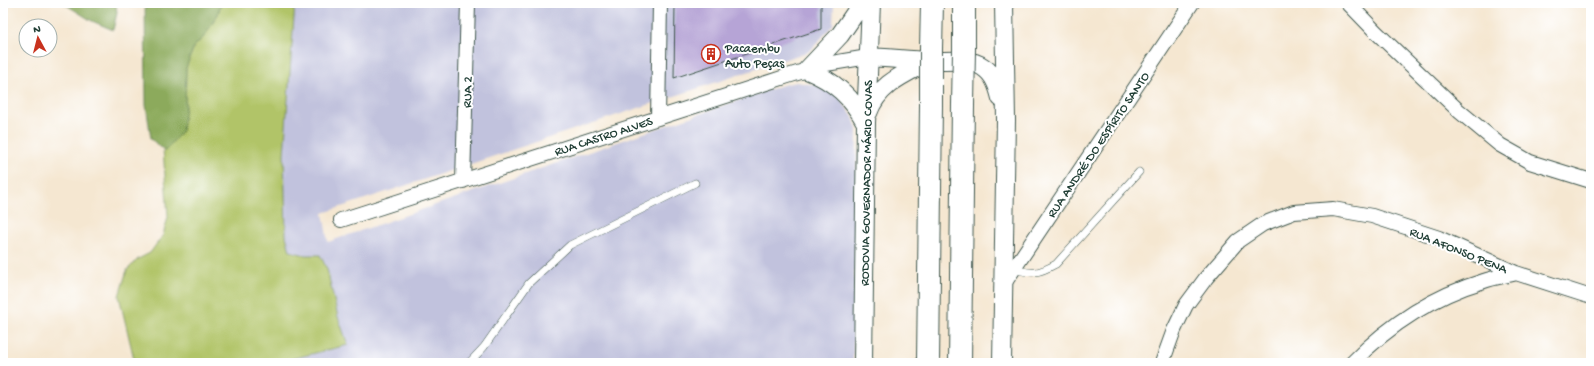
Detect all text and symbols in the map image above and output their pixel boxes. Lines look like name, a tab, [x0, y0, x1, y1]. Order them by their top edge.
north arrow	[18, 18, 58, 58]
text: N	[33, 24, 41, 36]
place label: Pacaembu Auto Peças	[724, 42, 785, 72]
building icon: Pacaembu Auto Peças	[700, 43, 722, 65]
street label: RUA ANDRÉ DO ESPÍRITO SANTO	[1044, 69, 1154, 221]
street label: RUA 2	[460, 75, 477, 108]
street label: RODOVIA GOVERNADOR MÁRIO COVAS	[857, 79, 877, 286]
street label: RUA CASTRO ALVES	[553, 114, 656, 160]
street label: RUA AFONSO PENA	[1407, 225, 1510, 278]

